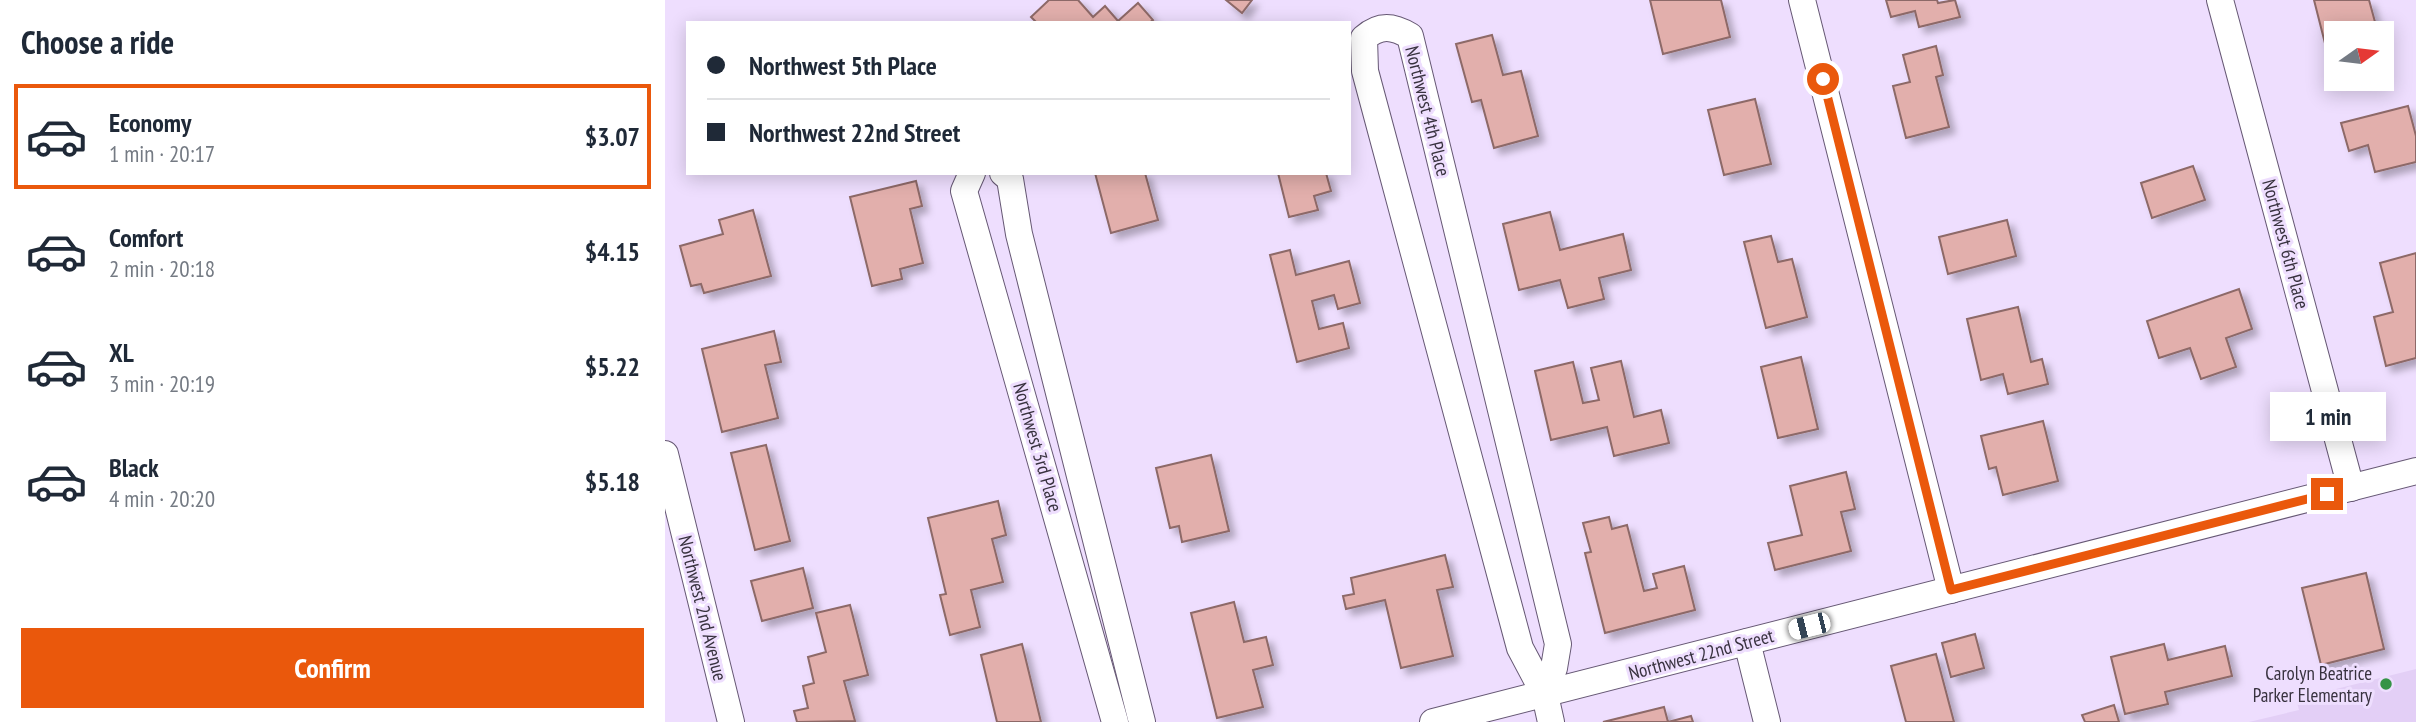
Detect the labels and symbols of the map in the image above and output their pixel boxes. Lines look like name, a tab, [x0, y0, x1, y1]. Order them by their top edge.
north arrow	[2324, 21, 2394, 91]
street label: Northwest 4th Place	[1400, 43, 1456, 179]
route start	[1807, 63, 1839, 95]
street label: Northwest 6th Place	[2257, 177, 2315, 312]
street label: Northwest 3rd Place	[1008, 380, 1068, 514]
callout: 1 min	[2269, 392, 2385, 442]
route end	[2311, 478, 2343, 510]
street label: Northwest 2nd Avenue	[673, 533, 733, 683]
car	[1787, 611, 1832, 641]
street label: Northwest 22nd Street	[1626, 623, 1777, 685]
place label: Carolyn Beatrice Parker Elementary	[2253, 661, 2373, 707]
marker: Carolyn Beatrice Parker Elementary	[2378, 676, 2394, 692]

